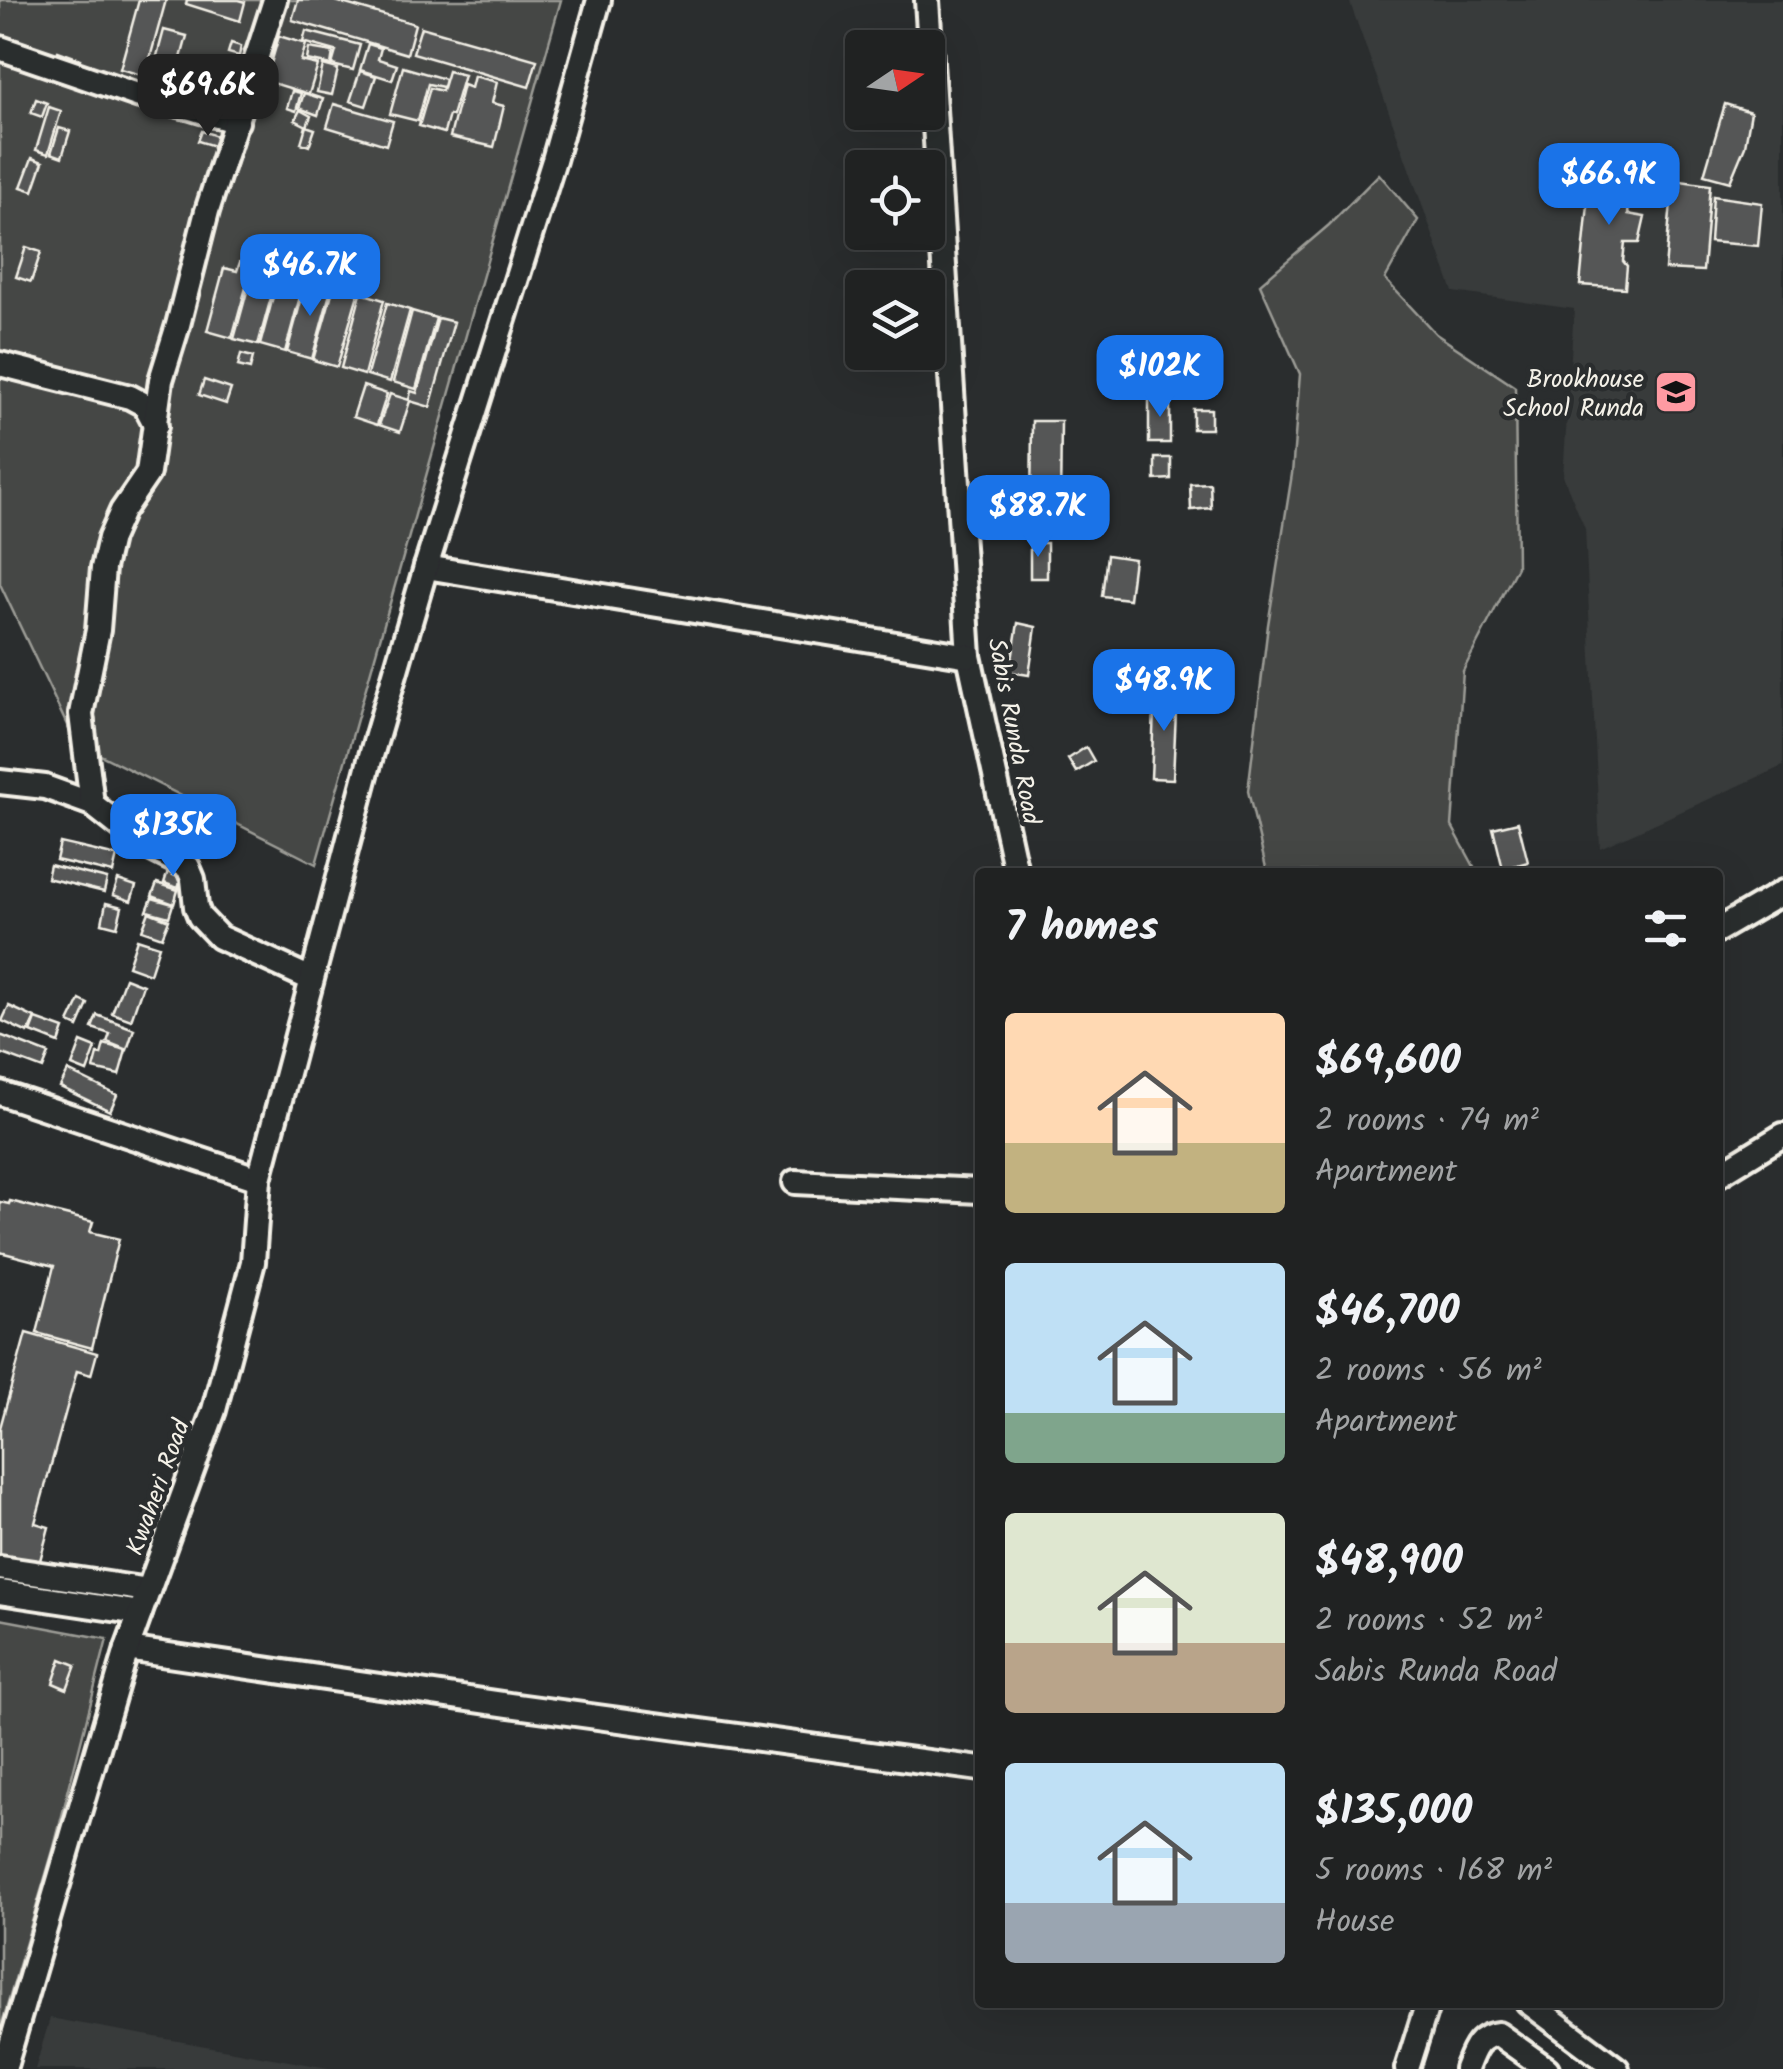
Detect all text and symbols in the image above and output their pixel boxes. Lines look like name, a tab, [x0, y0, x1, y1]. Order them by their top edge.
north arrow	[845, 30, 945, 130]
map controls	[845, 30, 945, 370]
pin: $69.6K	[127, 54, 289, 139]
text: $69.6K	[160, 61, 256, 112]
pin: $66.9K	[1528, 143, 1690, 228]
button: locate	[845, 150, 945, 250]
text: $66.9K	[1561, 150, 1657, 201]
pin: $46.7K	[229, 234, 391, 319]
text: $46.7K	[262, 241, 358, 292]
button: layers	[845, 270, 945, 370]
pin: $102K	[1090, 335, 1230, 420]
text: $102K	[1119, 342, 1201, 393]
place label: Brookhouse School Runda	[1503, 360, 1644, 429]
school or university icon: Brookhouse School Runda	[1653, 369, 1699, 415]
pin: $88.7K	[957, 475, 1119, 560]
text: $88.7K	[989, 482, 1087, 533]
street label: Sabis Runda Road	[975, 635, 1051, 829]
pin: $48.9K	[1083, 649, 1245, 734]
text: $48.9K	[1115, 656, 1213, 707]
pin: $135K	[103, 794, 243, 879]
text: $135K	[132, 801, 214, 852]
text: 7 homes	[1005, 895, 1158, 962]
icon: filters	[1638, 901, 1693, 956]
text: $69,600	[1315, 1029, 1461, 1096]
icon: home	[1085, 1053, 1205, 1173]
text: 2 rooms · 74 m²	[1315, 1096, 1539, 1147]
text: Apartment	[1315, 1147, 1457, 1198]
text: $46,700	[1315, 1279, 1459, 1346]
icon: home	[1085, 1303, 1205, 1423]
text: 2 rooms · 56 m²	[1315, 1346, 1542, 1397]
text: Apartment	[1315, 1397, 1457, 1448]
street label: Kwaheri Road	[116, 1413, 203, 1561]
text: $48,900	[1315, 1529, 1463, 1596]
icon: home	[1085, 1553, 1205, 1673]
text: 2 rooms · 52 m²	[1315, 1596, 1542, 1647]
text: Sabis Runda Road	[1315, 1647, 1557, 1698]
text: $135,000	[1315, 1779, 1472, 1846]
icon: home	[1085, 1803, 1205, 1923]
text: 5 rooms · 168 m²	[1315, 1846, 1552, 1897]
text: House	[1315, 1897, 1394, 1948]

